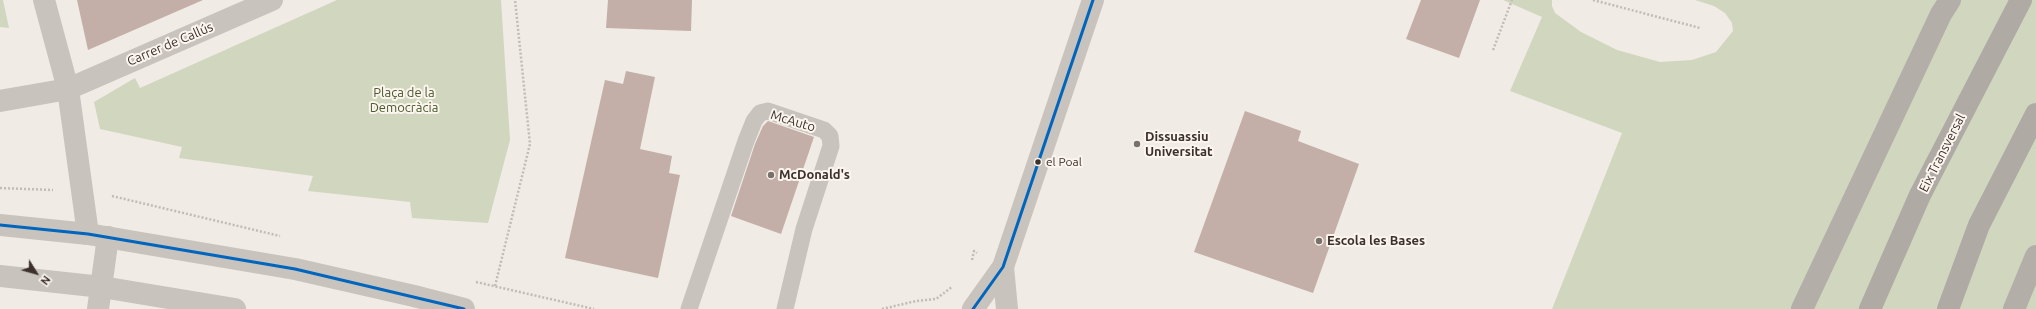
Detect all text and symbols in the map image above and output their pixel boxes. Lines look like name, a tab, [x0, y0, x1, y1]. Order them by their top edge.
street label: Carrer de Callús	[125, 19, 215, 69]
park label: Plaça de la Democràcia	[370, 85, 438, 116]
street label: McAuto	[769, 107, 817, 135]
street label: Eix Transversal	[1916, 111, 1968, 195]
place label: Dissuassiu Universitat	[1145, 129, 1213, 160]
marker: Dissuassiu Universitat	[1132, 139, 1142, 149]
place label: el Poal	[1046, 155, 1082, 169]
marker: el Poal	[1033, 157, 1043, 167]
place label: McDonald's	[779, 167, 850, 183]
marker: McDonald's	[766, 170, 776, 180]
place label: Escola les Bases	[1327, 233, 1425, 249]
marker: Escola les Bases	[1314, 236, 1324, 246]
north arrow	[16, 253, 56, 293]
text: N	[38, 273, 53, 287]

